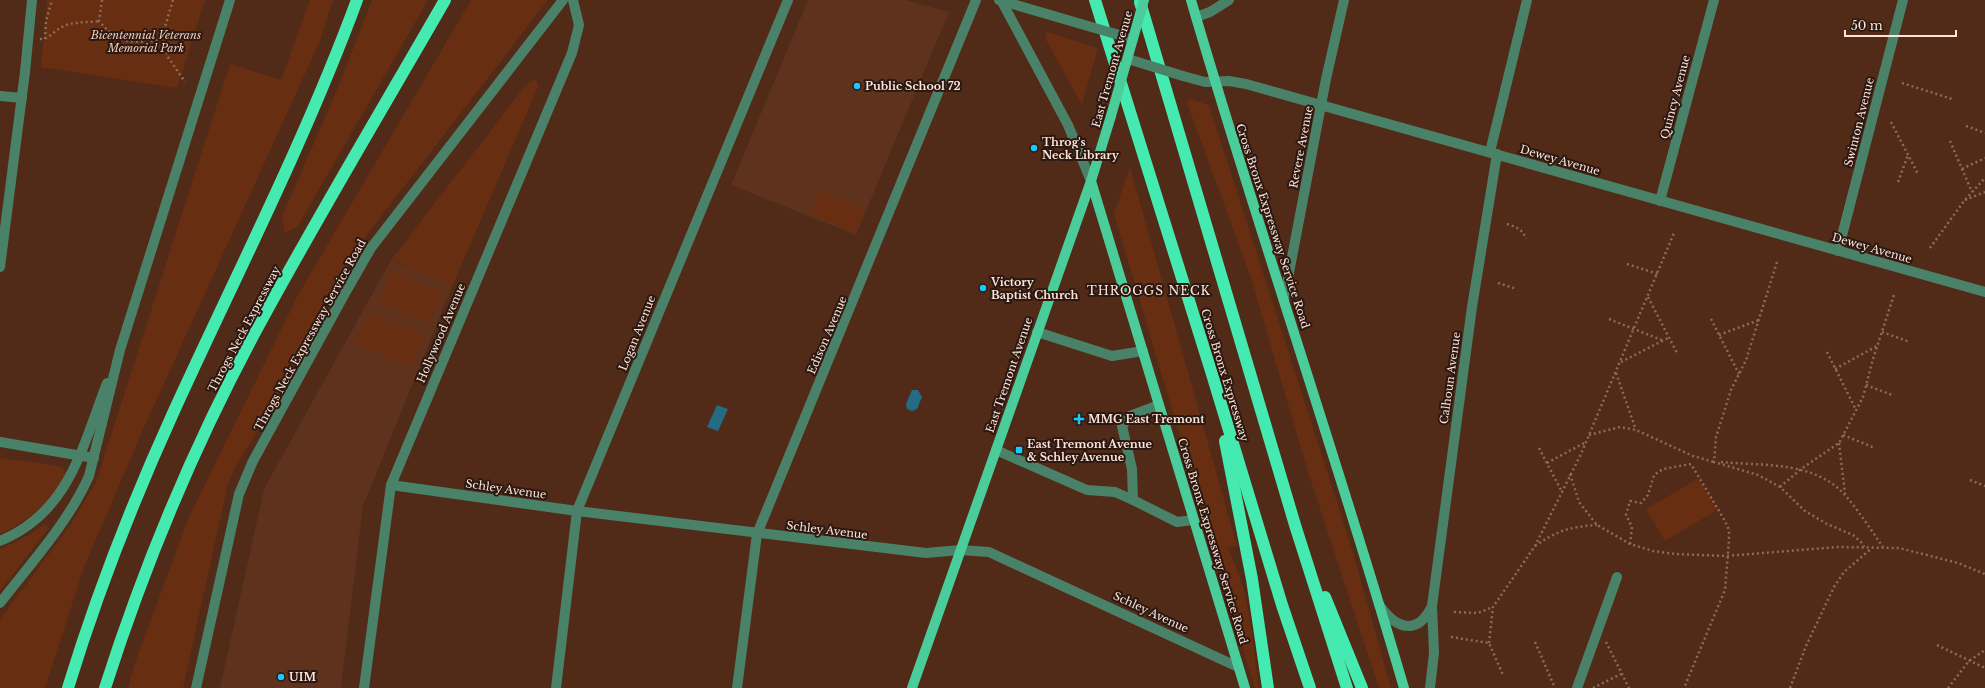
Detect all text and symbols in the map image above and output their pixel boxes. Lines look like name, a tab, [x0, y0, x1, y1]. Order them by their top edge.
street label: East Tremont Avenue	[1089, 9, 1135, 129]
scale bar	[1845, 12, 1956, 38]
text: 50 m	[1851, 18, 1883, 33]
park label: Bicentennial Veterans Memorial Park	[90, 28, 201, 55]
street label: Quincy Avenue	[1657, 53, 1693, 141]
street label: Swinton Avenue	[1841, 76, 1877, 168]
place label: Public School 72	[865, 79, 961, 93]
marker: Public School 72	[852, 81, 862, 91]
street label: Revere Avenue	[1286, 105, 1316, 189]
street label: Cross Bronx Expressway Service Road	[1233, 122, 1313, 331]
place label: Throg's Neck Library	[1042, 135, 1120, 162]
street label: Dewey Avenue	[1518, 142, 1602, 178]
marker: Throg's Neck Library	[1029, 143, 1039, 153]
street label: Dewey Avenue	[1830, 230, 1914, 266]
street label: Throgs Neck Expressway Service Road	[251, 236, 369, 433]
street label: Throgs Neck Expressway	[205, 264, 283, 394]
place label: Victory Baptist Church	[990, 275, 1078, 302]
street label: Hollywood Avenue	[414, 281, 468, 385]
marker: Victory Baptist Church	[978, 283, 988, 293]
district label: THROGGS NECK	[1087, 283, 1211, 298]
street label: Logan Avenue	[616, 293, 658, 373]
street label: Edison Avenue	[804, 294, 850, 376]
street label: Cross Bronx Expressway	[1198, 307, 1252, 443]
street label: East Tremont Avenue	[983, 316, 1035, 434]
street label: Calhoun Avenue	[1437, 331, 1463, 425]
place label: MMG East Tremont	[1088, 412, 1205, 426]
marker: MMG East Tremont	[1073, 413, 1085, 425]
street label: Cross Bronx Expressway Service Road	[1175, 436, 1251, 646]
place label: East Tremont Avenue & Schley Avenue	[1027, 437, 1153, 464]
marker: East Tremont Avenue & Schley Avenue	[1014, 445, 1024, 455]
street label: Schley Avenue	[465, 476, 547, 502]
street label: Schley Avenue	[786, 518, 868, 542]
street label: Schley Avenue	[1111, 588, 1191, 636]
place label: UIM	[289, 670, 316, 684]
marker: UIM	[276, 672, 286, 682]

